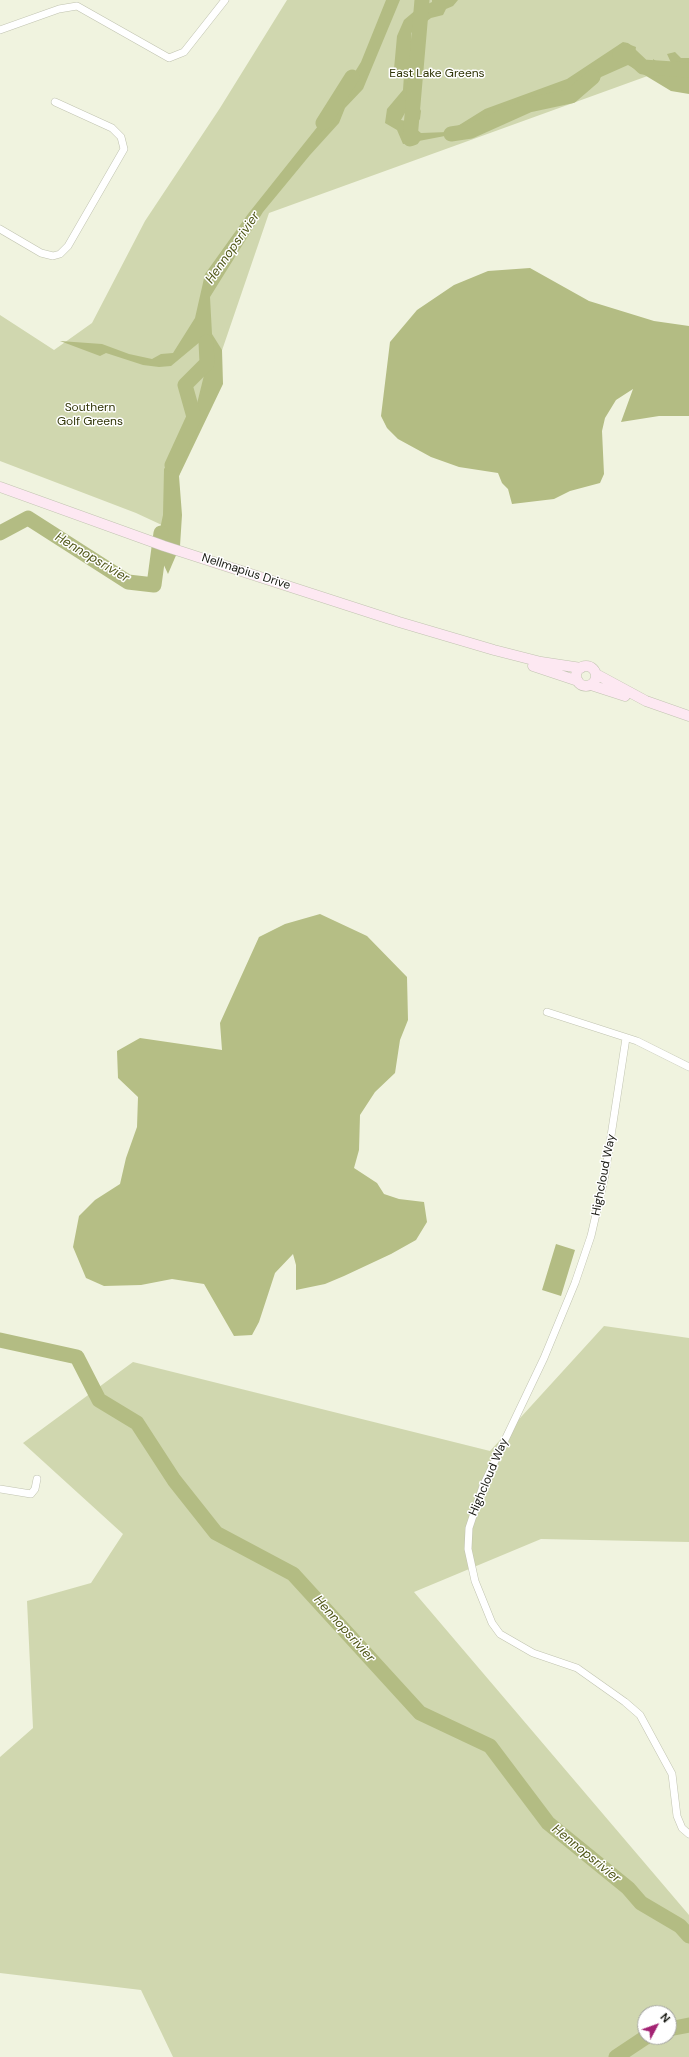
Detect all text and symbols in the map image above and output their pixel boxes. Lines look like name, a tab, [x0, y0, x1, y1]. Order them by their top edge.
park label: East Lake Greens	[389, 67, 485, 81]
water label: Hennopsrivier	[203, 209, 263, 287]
park label: Southern Golf Greens	[57, 401, 123, 429]
water label: Hennopsrivier	[52, 530, 132, 586]
street label: Nellmapius Drive	[200, 551, 292, 593]
street label: Highcloud Way	[589, 1133, 619, 1217]
street label: Highcloud Way	[466, 1436, 512, 1518]
water label: Hennopsrivier	[310, 1593, 378, 1665]
water label: Hennopsrivier	[548, 1822, 624, 1886]
north arrow	[637, 2005, 677, 2045]
text: N	[657, 2010, 673, 2025]

